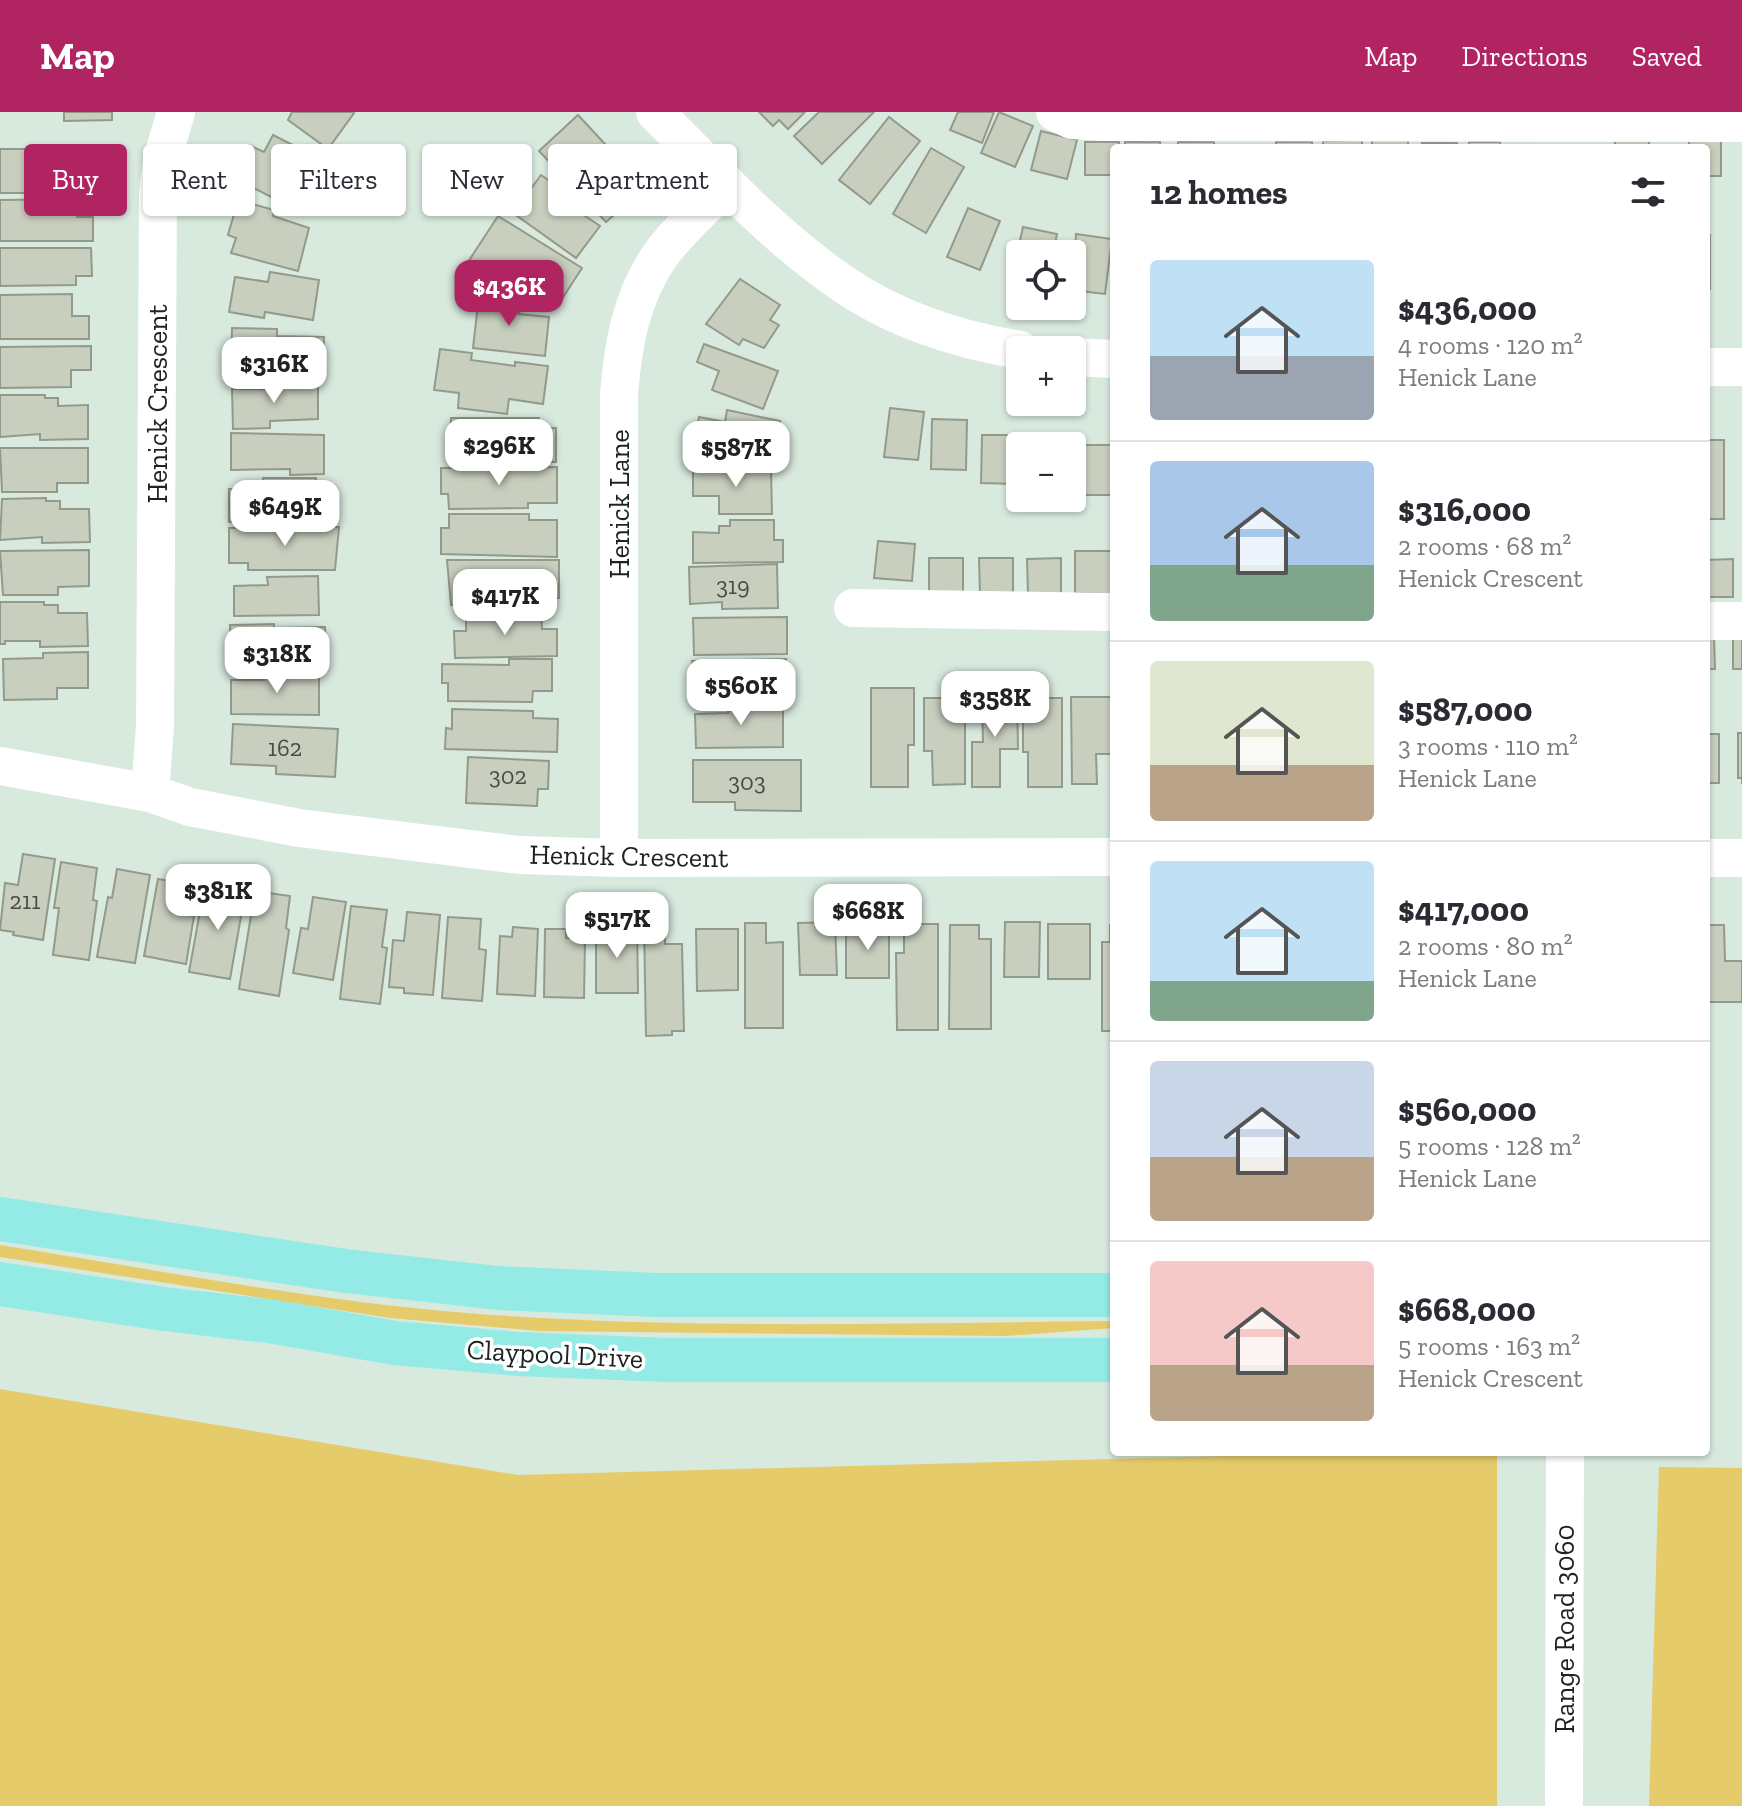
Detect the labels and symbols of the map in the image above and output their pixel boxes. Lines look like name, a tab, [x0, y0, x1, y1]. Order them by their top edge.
pin: $436K	[453, 260, 565, 328]
street label: Henick Crescent	[141, 304, 174, 504]
pin: $316K	[218, 337, 330, 405]
pin: $296K	[443, 419, 555, 487]
pin: $587K	[680, 421, 792, 489]
street label: Henick Lane	[603, 429, 636, 579]
pin: $649K	[229, 480, 341, 548]
pin: $417K	[449, 569, 561, 637]
house number: 319	[716, 571, 750, 600]
pin: $318K	[221, 627, 333, 695]
pin: $560K	[685, 659, 797, 727]
pin: $358K	[939, 671, 1051, 739]
house number: 162	[268, 733, 302, 762]
house number: 302	[489, 761, 527, 790]
house number: 303	[728, 767, 766, 796]
street label: Henick Crescent	[529, 838, 729, 874]
pin: $381K	[162, 864, 274, 932]
pin: $668K	[812, 884, 924, 952]
house number: 211	[10, 886, 40, 915]
pin: $517K	[561, 892, 673, 960]
street label: Claypool Drive	[466, 1333, 644, 1375]
street label: Range Road 3060	[1548, 1524, 1581, 1734]

